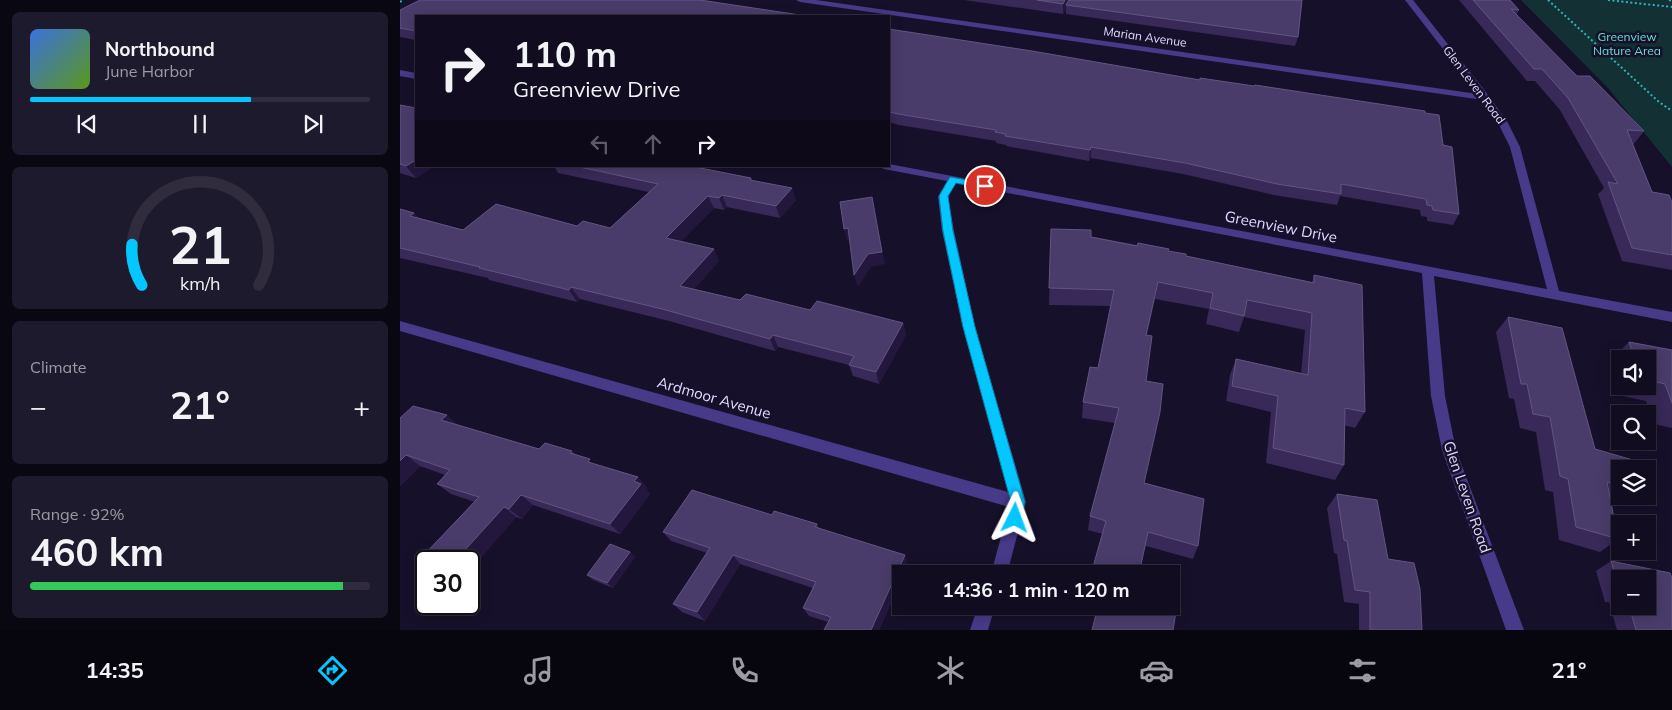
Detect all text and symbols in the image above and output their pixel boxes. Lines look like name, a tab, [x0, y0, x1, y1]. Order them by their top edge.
street label: Marian Avenue	[1102, 23, 1188, 50]
park label: Greenview Nature Area	[1593, 29, 1661, 58]
text: 110 m	[513, 32, 617, 76]
icon: right	[430, 35, 495, 100]
text: Northbound	[105, 37, 215, 61]
street label: Glen Leven Road	[1440, 43, 1509, 127]
text: June Harbor	[105, 61, 194, 81]
text: Greenview Drive	[513, 75, 680, 103]
icon: previous	[73, 110, 101, 138]
icon: pause	[186, 110, 214, 138]
icon: next	[299, 110, 327, 138]
icon: left	[586, 130, 614, 158]
icon: ahead	[639, 130, 667, 158]
icon: right	[692, 130, 720, 158]
pin	[964, 165, 1006, 207]
icon: arrive	[971, 172, 999, 200]
street label: Greenview Drive	[1223, 206, 1339, 247]
text: 21	[169, 212, 231, 277]
text: km/h	[180, 272, 220, 294]
map controls	[1611, 350, 1656, 615]
button: sound	[1611, 350, 1656, 395]
text: Climate	[30, 357, 86, 377]
street label: Ardmoor Avenue	[655, 372, 773, 423]
text: 21°	[170, 381, 230, 429]
text: −	[30, 389, 47, 424]
text: +	[353, 389, 370, 424]
button: search	[1611, 405, 1656, 450]
street label: Glen Leven Road	[1439, 438, 1496, 555]
button: layers	[1611, 460, 1656, 505]
position arrow	[988, 491, 1040, 543]
text: Range · 92%	[30, 504, 125, 524]
button: +	[1611, 515, 1656, 560]
text: 460 km	[30, 528, 164, 576]
speed limit sign: 30	[415, 550, 480, 615]
button: −	[1611, 570, 1656, 615]
text: 14:36 · 1 min · 120 m	[942, 578, 1130, 602]
icon: directions	[315, 653, 350, 688]
icon: music	[521, 653, 556, 688]
icon: phone	[727, 653, 762, 688]
icon: climate	[933, 653, 968, 688]
icon: car	[1139, 653, 1174, 688]
icon: filters	[1345, 653, 1380, 688]
text: 14:35	[86, 656, 144, 684]
text: 21°	[1552, 656, 1586, 684]

